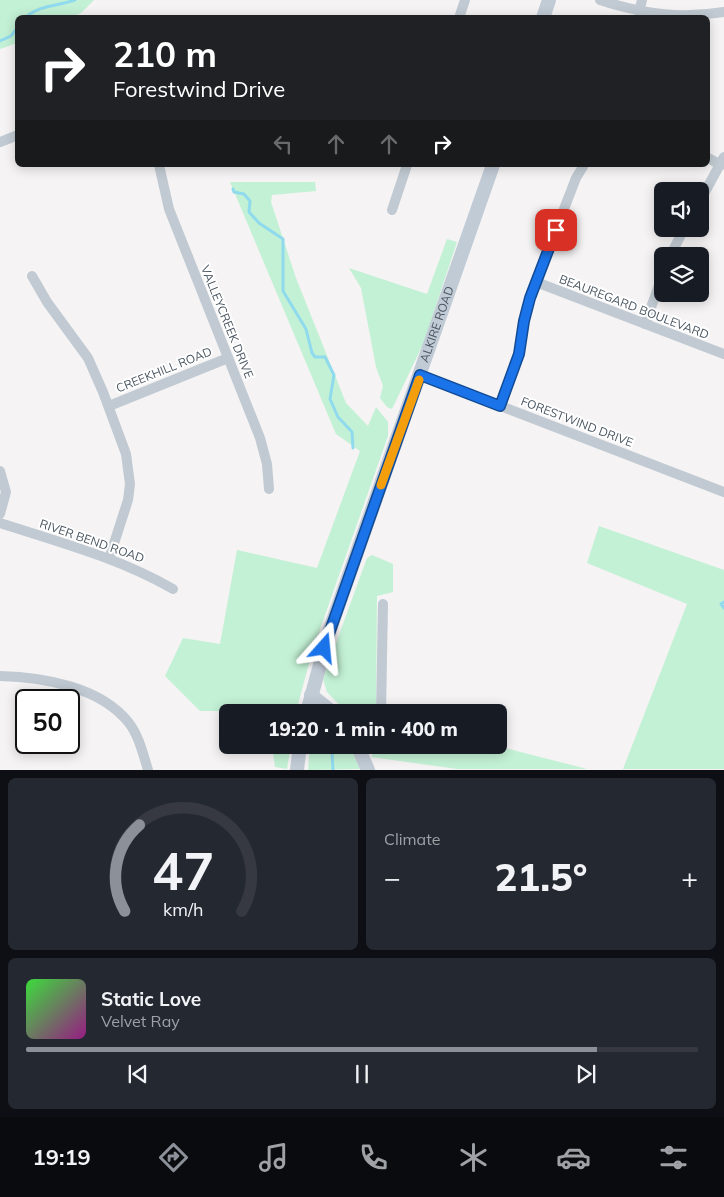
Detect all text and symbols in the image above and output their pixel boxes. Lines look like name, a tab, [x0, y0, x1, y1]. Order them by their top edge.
text: 210 m	[113, 32, 217, 76]
icon: right	[30, 35, 95, 100]
text: Forestwind Drive	[113, 75, 285, 103]
icon: left	[269, 130, 297, 158]
icon: ahead	[322, 130, 350, 158]
icon: ahead	[375, 130, 403, 158]
icon: right	[428, 130, 456, 158]
map controls	[654, 182, 709, 302]
button: sound	[654, 182, 709, 237]
pin	[535, 209, 577, 251]
icon: arrive	[542, 216, 570, 244]
button: layers	[654, 247, 709, 302]
street label: VALLEYCREEK DRIVE	[198, 263, 257, 380]
street label: BEAUREGARD BOULEVARD	[557, 271, 711, 342]
street label: ALKIRE ROAD	[416, 284, 457, 364]
street label: CREEKHILL ROAD	[114, 343, 214, 396]
street label: FORESTWIND DRIVE	[519, 393, 635, 450]
street label: RIVER BEND ROAD	[38, 516, 146, 565]
position arrow	[297, 621, 349, 673]
speed limit sign: 50	[15, 689, 80, 754]
text: 19:20 · 1 min · 400 m	[268, 717, 458, 741]
text: Climate	[384, 829, 440, 849]
text: 47	[152, 838, 214, 903]
text: 21.5°	[495, 853, 587, 901]
text: −	[384, 860, 401, 895]
text: +	[681, 860, 698, 895]
text: km/h	[163, 898, 203, 920]
text: Static Love	[101, 987, 201, 1011]
text: Velvet Ray	[101, 1011, 180, 1031]
icon: previous	[124, 1060, 152, 1088]
icon: pause	[348, 1060, 376, 1088]
icon: next	[572, 1060, 600, 1088]
icon: directions	[156, 1140, 191, 1175]
icon: music	[256, 1140, 291, 1175]
icon: phone	[356, 1140, 391, 1175]
icon: climate	[456, 1140, 491, 1175]
icon: car	[556, 1140, 591, 1175]
icon: filters	[656, 1140, 691, 1175]
text: 19:19	[33, 1143, 91, 1171]

